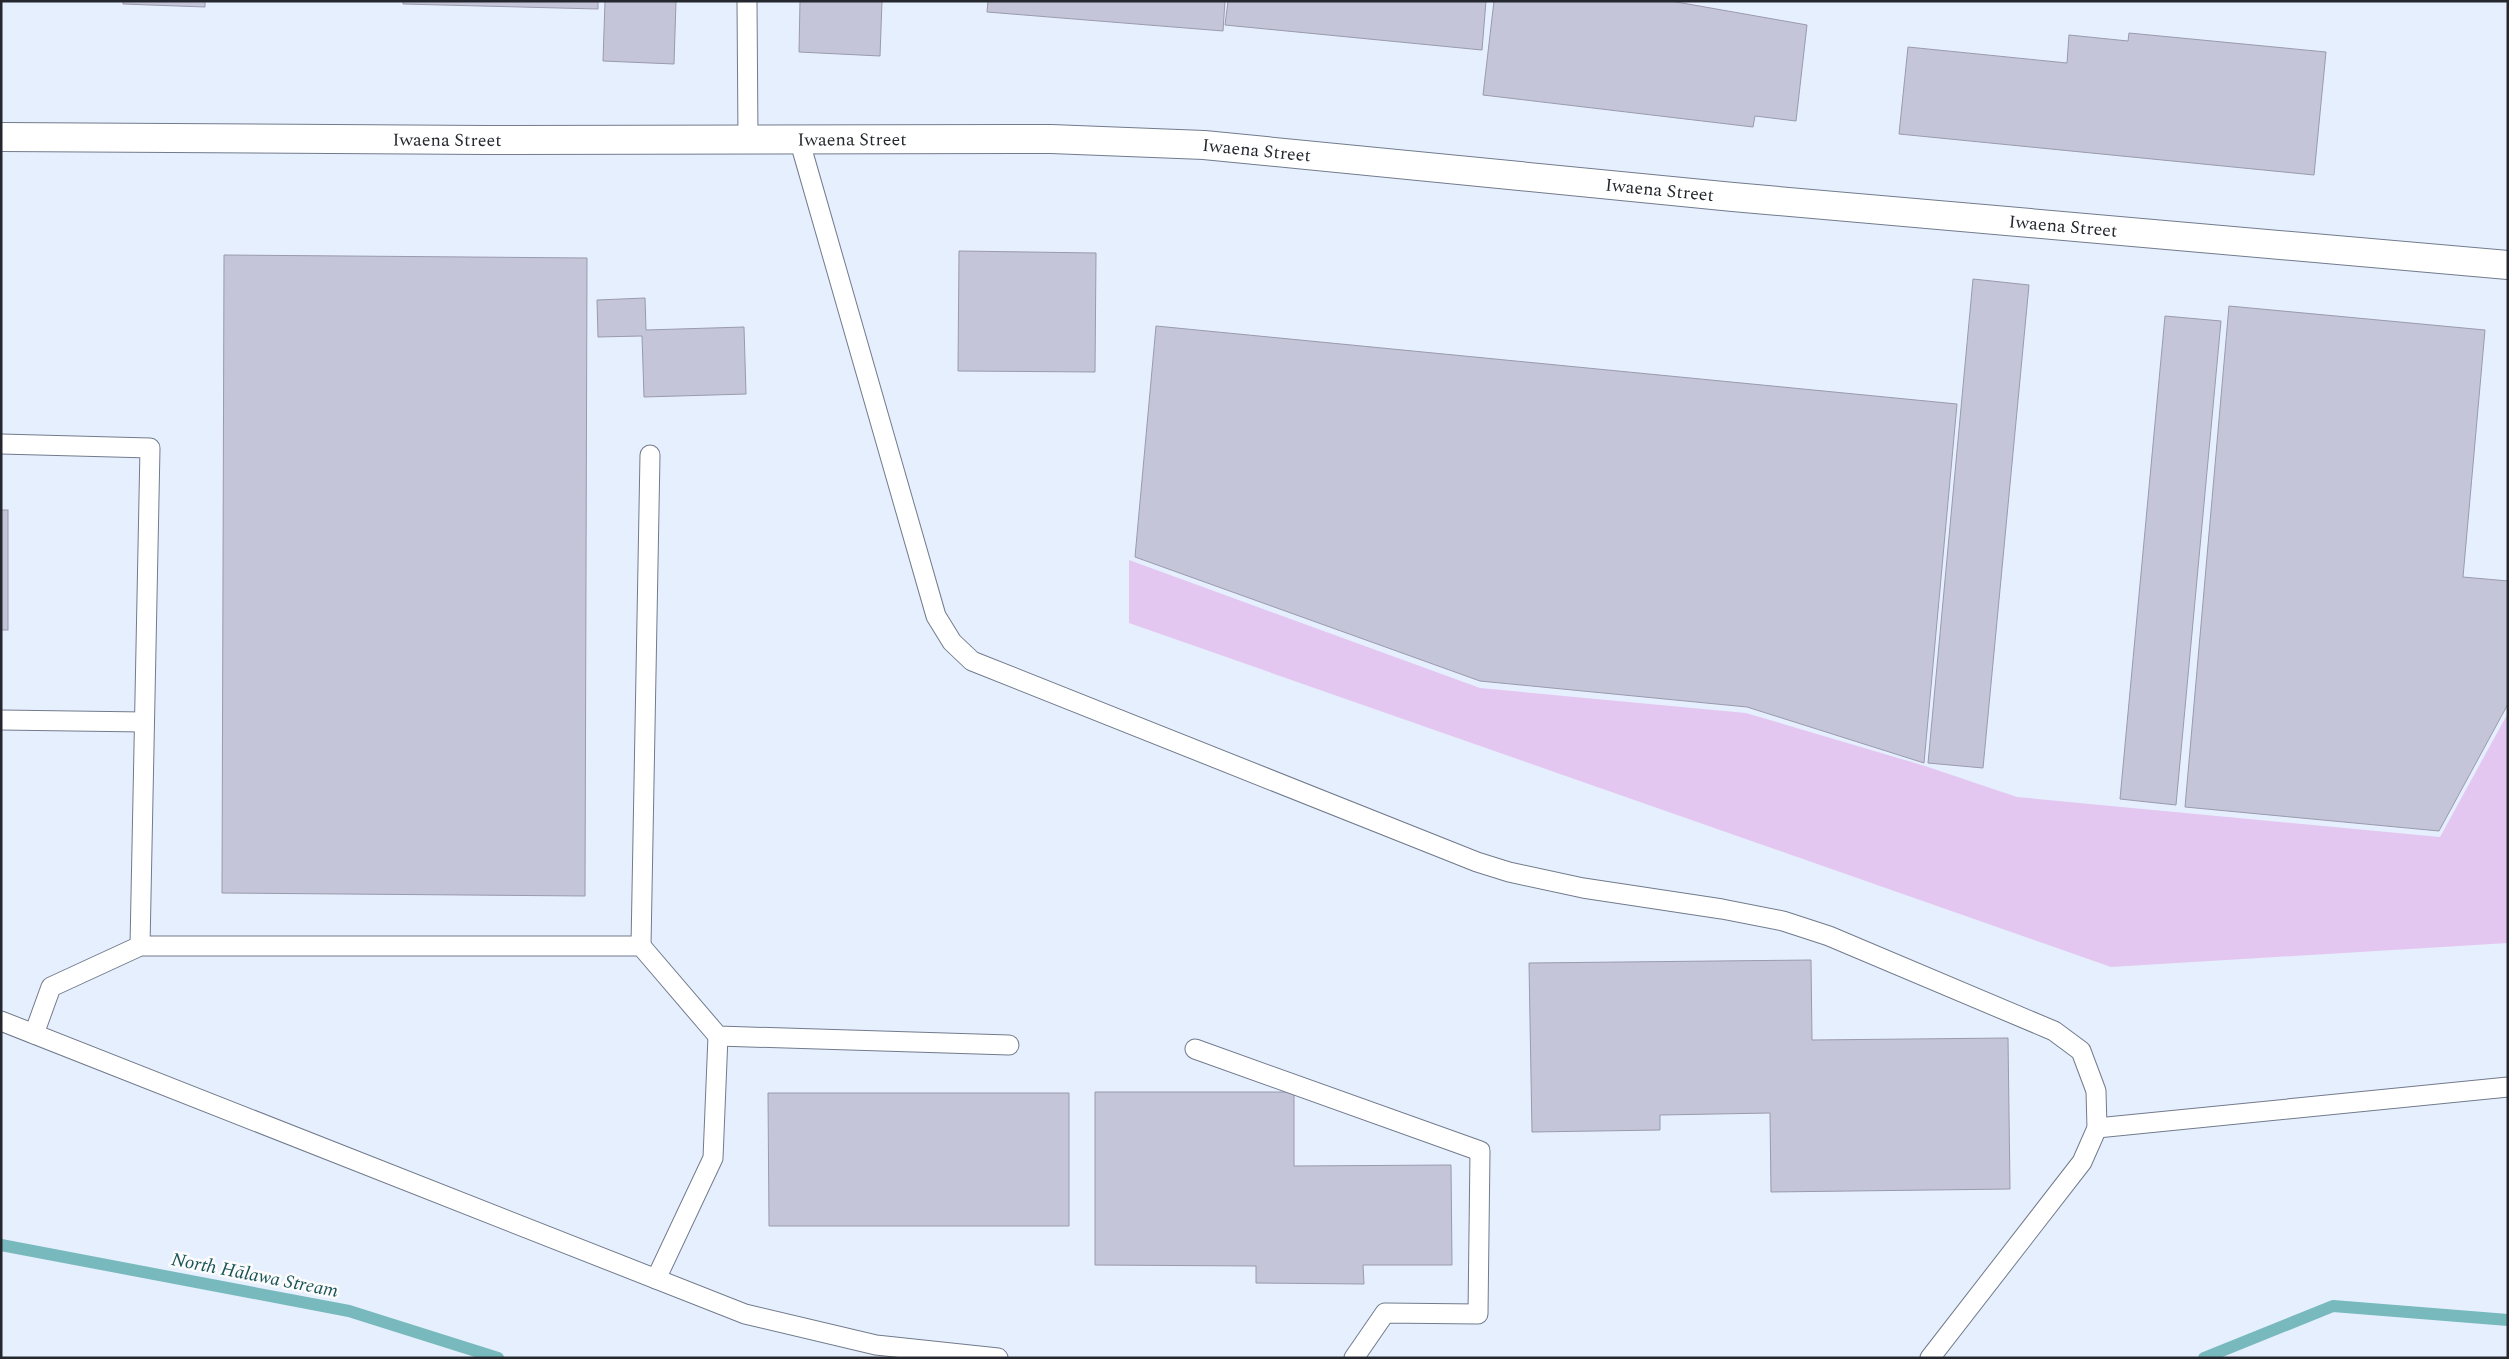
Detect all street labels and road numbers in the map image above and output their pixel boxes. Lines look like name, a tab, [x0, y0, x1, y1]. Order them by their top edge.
street label: Iwaena Street	[392, 126, 502, 154]
street label: Iwaena Street	[797, 126, 907, 153]
street label: Iwaena Street	[1201, 132, 1312, 169]
street label: Iwaena Street	[1604, 172, 1715, 209]
street label: Iwaena Street	[2007, 208, 2119, 245]

